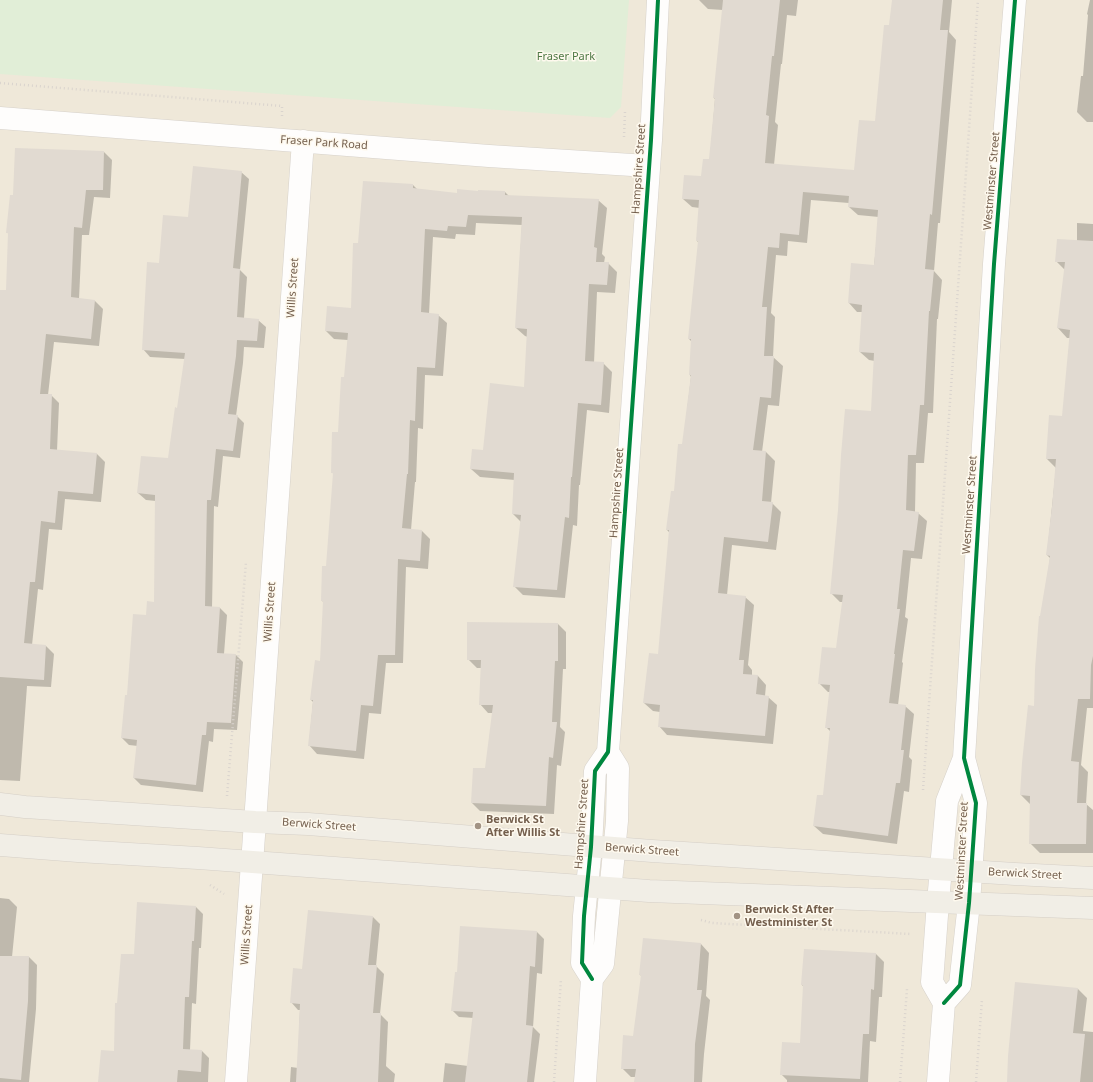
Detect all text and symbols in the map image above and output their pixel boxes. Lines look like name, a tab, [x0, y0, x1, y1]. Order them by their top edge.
park label: Fraser Park	[537, 50, 595, 64]
street label: Hampshire Street	[629, 123, 649, 215]
street label: Westminster Street	[981, 131, 1003, 231]
street label: Fraser Park Road	[280, 133, 368, 153]
street label: Willis Street	[284, 257, 302, 319]
street label: Hampshire Street	[607, 447, 627, 539]
street label: Westminster Street	[960, 455, 980, 555]
street label: Willis Street	[261, 581, 279, 643]
street label: Hampshire Street	[572, 778, 592, 870]
street label: Westminster Street	[953, 801, 971, 901]
place label: Berwick St After Willis St	[486, 813, 560, 839]
street label: Berwick Street	[282, 816, 356, 834]
marker: Berwick St After Willis St	[473, 821, 483, 831]
street label: Berwick Street	[605, 841, 679, 859]
street label: Berwick Street	[988, 865, 1062, 883]
place label: Berwick St After Westminister St	[745, 903, 834, 929]
street label: Willis Street	[238, 904, 256, 966]
marker: Berwick St After Westminister St	[732, 911, 742, 921]

